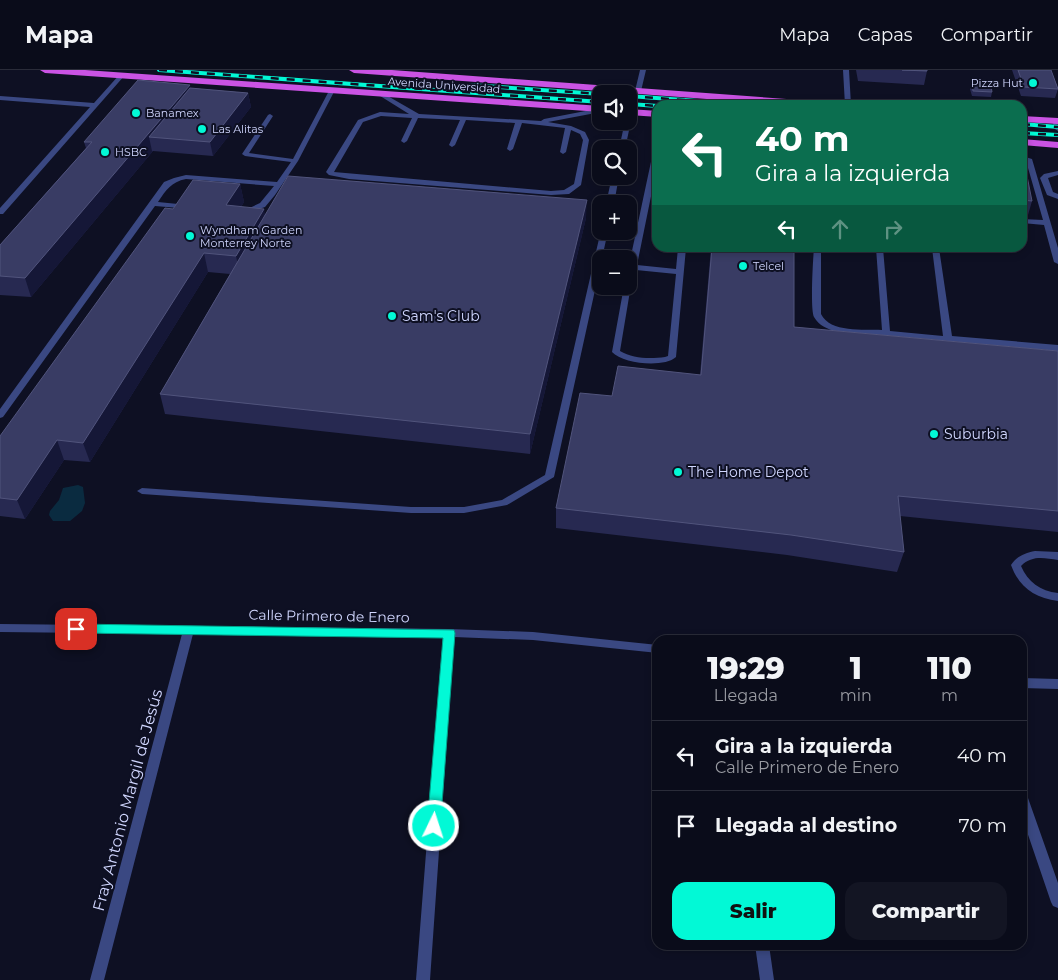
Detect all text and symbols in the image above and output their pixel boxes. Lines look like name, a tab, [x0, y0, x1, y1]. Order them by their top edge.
text: Mapa	[25, 20, 94, 49]
text: Mapa	[779, 24, 830, 46]
text: Capas	[858, 24, 913, 46]
text: Compartir	[941, 24, 1033, 46]
street label: Avenida Universidad	[387, 74, 501, 96]
place label: Pizza Hut	[971, 76, 1024, 90]
marker: Pizza Hut	[1027, 77, 1039, 89]
map controls	[592, 85, 637, 295]
button: sound	[592, 85, 637, 130]
place label: Banamex	[146, 106, 199, 120]
marker: Banamex	[130, 107, 142, 119]
text: 40 m	[755, 117, 850, 160]
icon: left	[672, 120, 737, 185]
place label: Las Alitas	[212, 122, 264, 136]
marker: Las Alitas	[196, 123, 208, 135]
button: search	[592, 140, 637, 185]
place label: HSBC	[115, 145, 147, 159]
marker: HSBC	[99, 146, 111, 158]
text: Gira a la izquierda	[755, 160, 950, 187]
button: +	[592, 195, 637, 240]
icon: left	[773, 215, 801, 243]
icon: ahead	[826, 215, 854, 243]
icon: right	[879, 215, 907, 243]
place label: Wyndham Garden Monterrey Norte	[200, 223, 302, 250]
marker: Wyndham Garden Monterrey Norte	[184, 230, 196, 242]
button: −	[592, 250, 637, 295]
place label: Telcel	[753, 259, 784, 273]
marker: Telcel	[737, 260, 749, 272]
place label: Sam's Club	[402, 307, 480, 325]
marker: Sam's Club	[386, 310, 398, 322]
place label: Suburbia	[944, 425, 1008, 443]
marker: Suburbia	[928, 428, 940, 440]
place label: The Home Depot	[688, 463, 809, 481]
marker: The Home Depot	[672, 466, 684, 478]
street label: Calle Primero de Enero	[248, 606, 410, 626]
pin	[55, 608, 97, 650]
icon: arrive	[62, 615, 90, 643]
text: 19:29	[707, 650, 785, 687]
text: 1	[850, 650, 862, 687]
text: 110	[927, 650, 972, 687]
text: Llegada	[714, 686, 778, 705]
text: min	[840, 686, 872, 705]
text: m	[941, 686, 958, 705]
street label: Fray Antonio Margil de Jesús	[89, 687, 166, 913]
text: Gira a la izquierda	[715, 735, 893, 758]
icon: left	[672, 742, 700, 770]
text: 40 m	[957, 744, 1007, 767]
text: Calle Primero de Enero	[715, 758, 899, 777]
position arrow	[407, 799, 459, 851]
icon: arrive	[672, 812, 700, 840]
text: Llegada al destino	[715, 814, 897, 837]
text: 70 m	[958, 814, 1007, 837]
button: Salir	[672, 882, 835, 940]
button: Compartir	[845, 882, 1007, 940]

